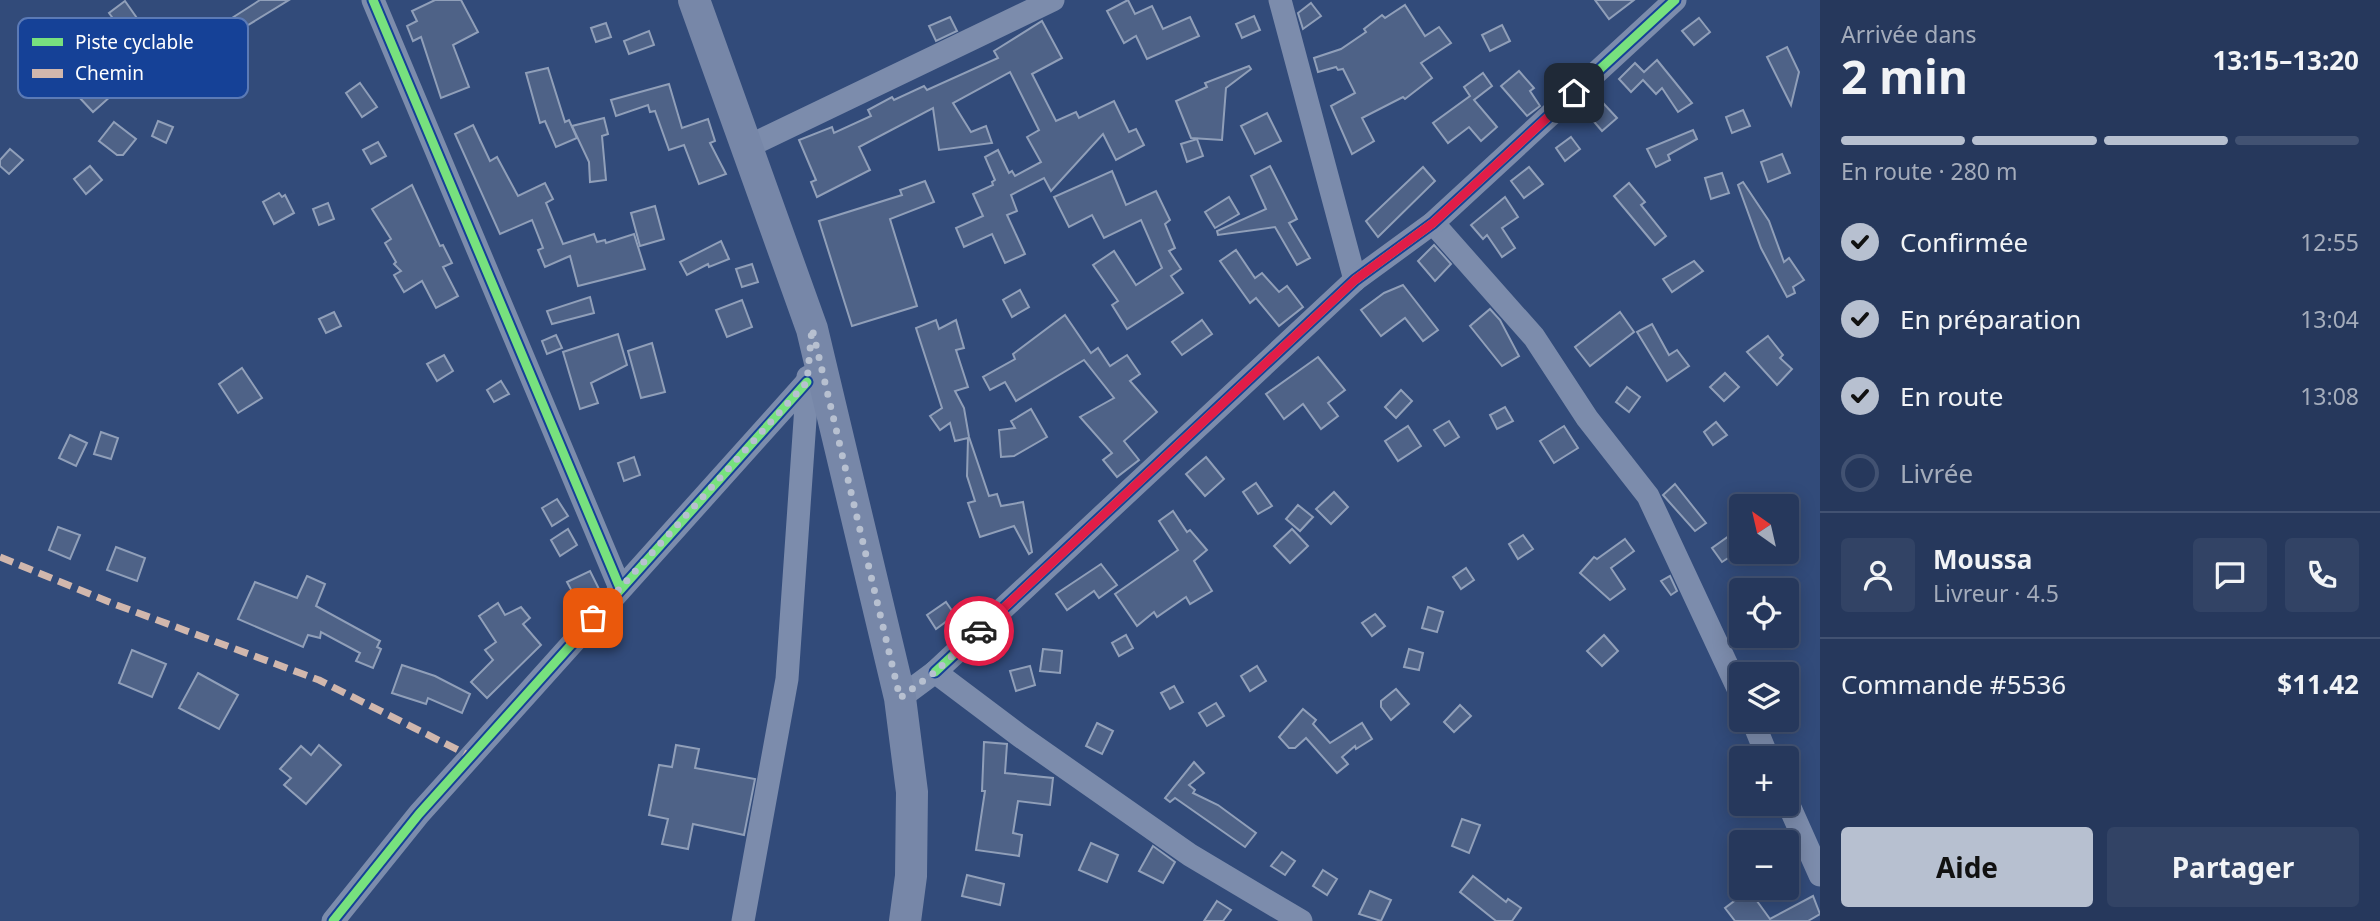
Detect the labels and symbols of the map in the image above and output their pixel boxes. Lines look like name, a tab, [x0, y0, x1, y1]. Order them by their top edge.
legend	[18, 18, 248, 98]
text: Piste cyclable	[75, 29, 194, 55]
text: Chemin	[75, 60, 144, 86]
pin	[1544, 63, 1604, 123]
north arrow	[1729, 494, 1799, 564]
pin	[563, 588, 623, 648]
courier	[944, 596, 1014, 666]

